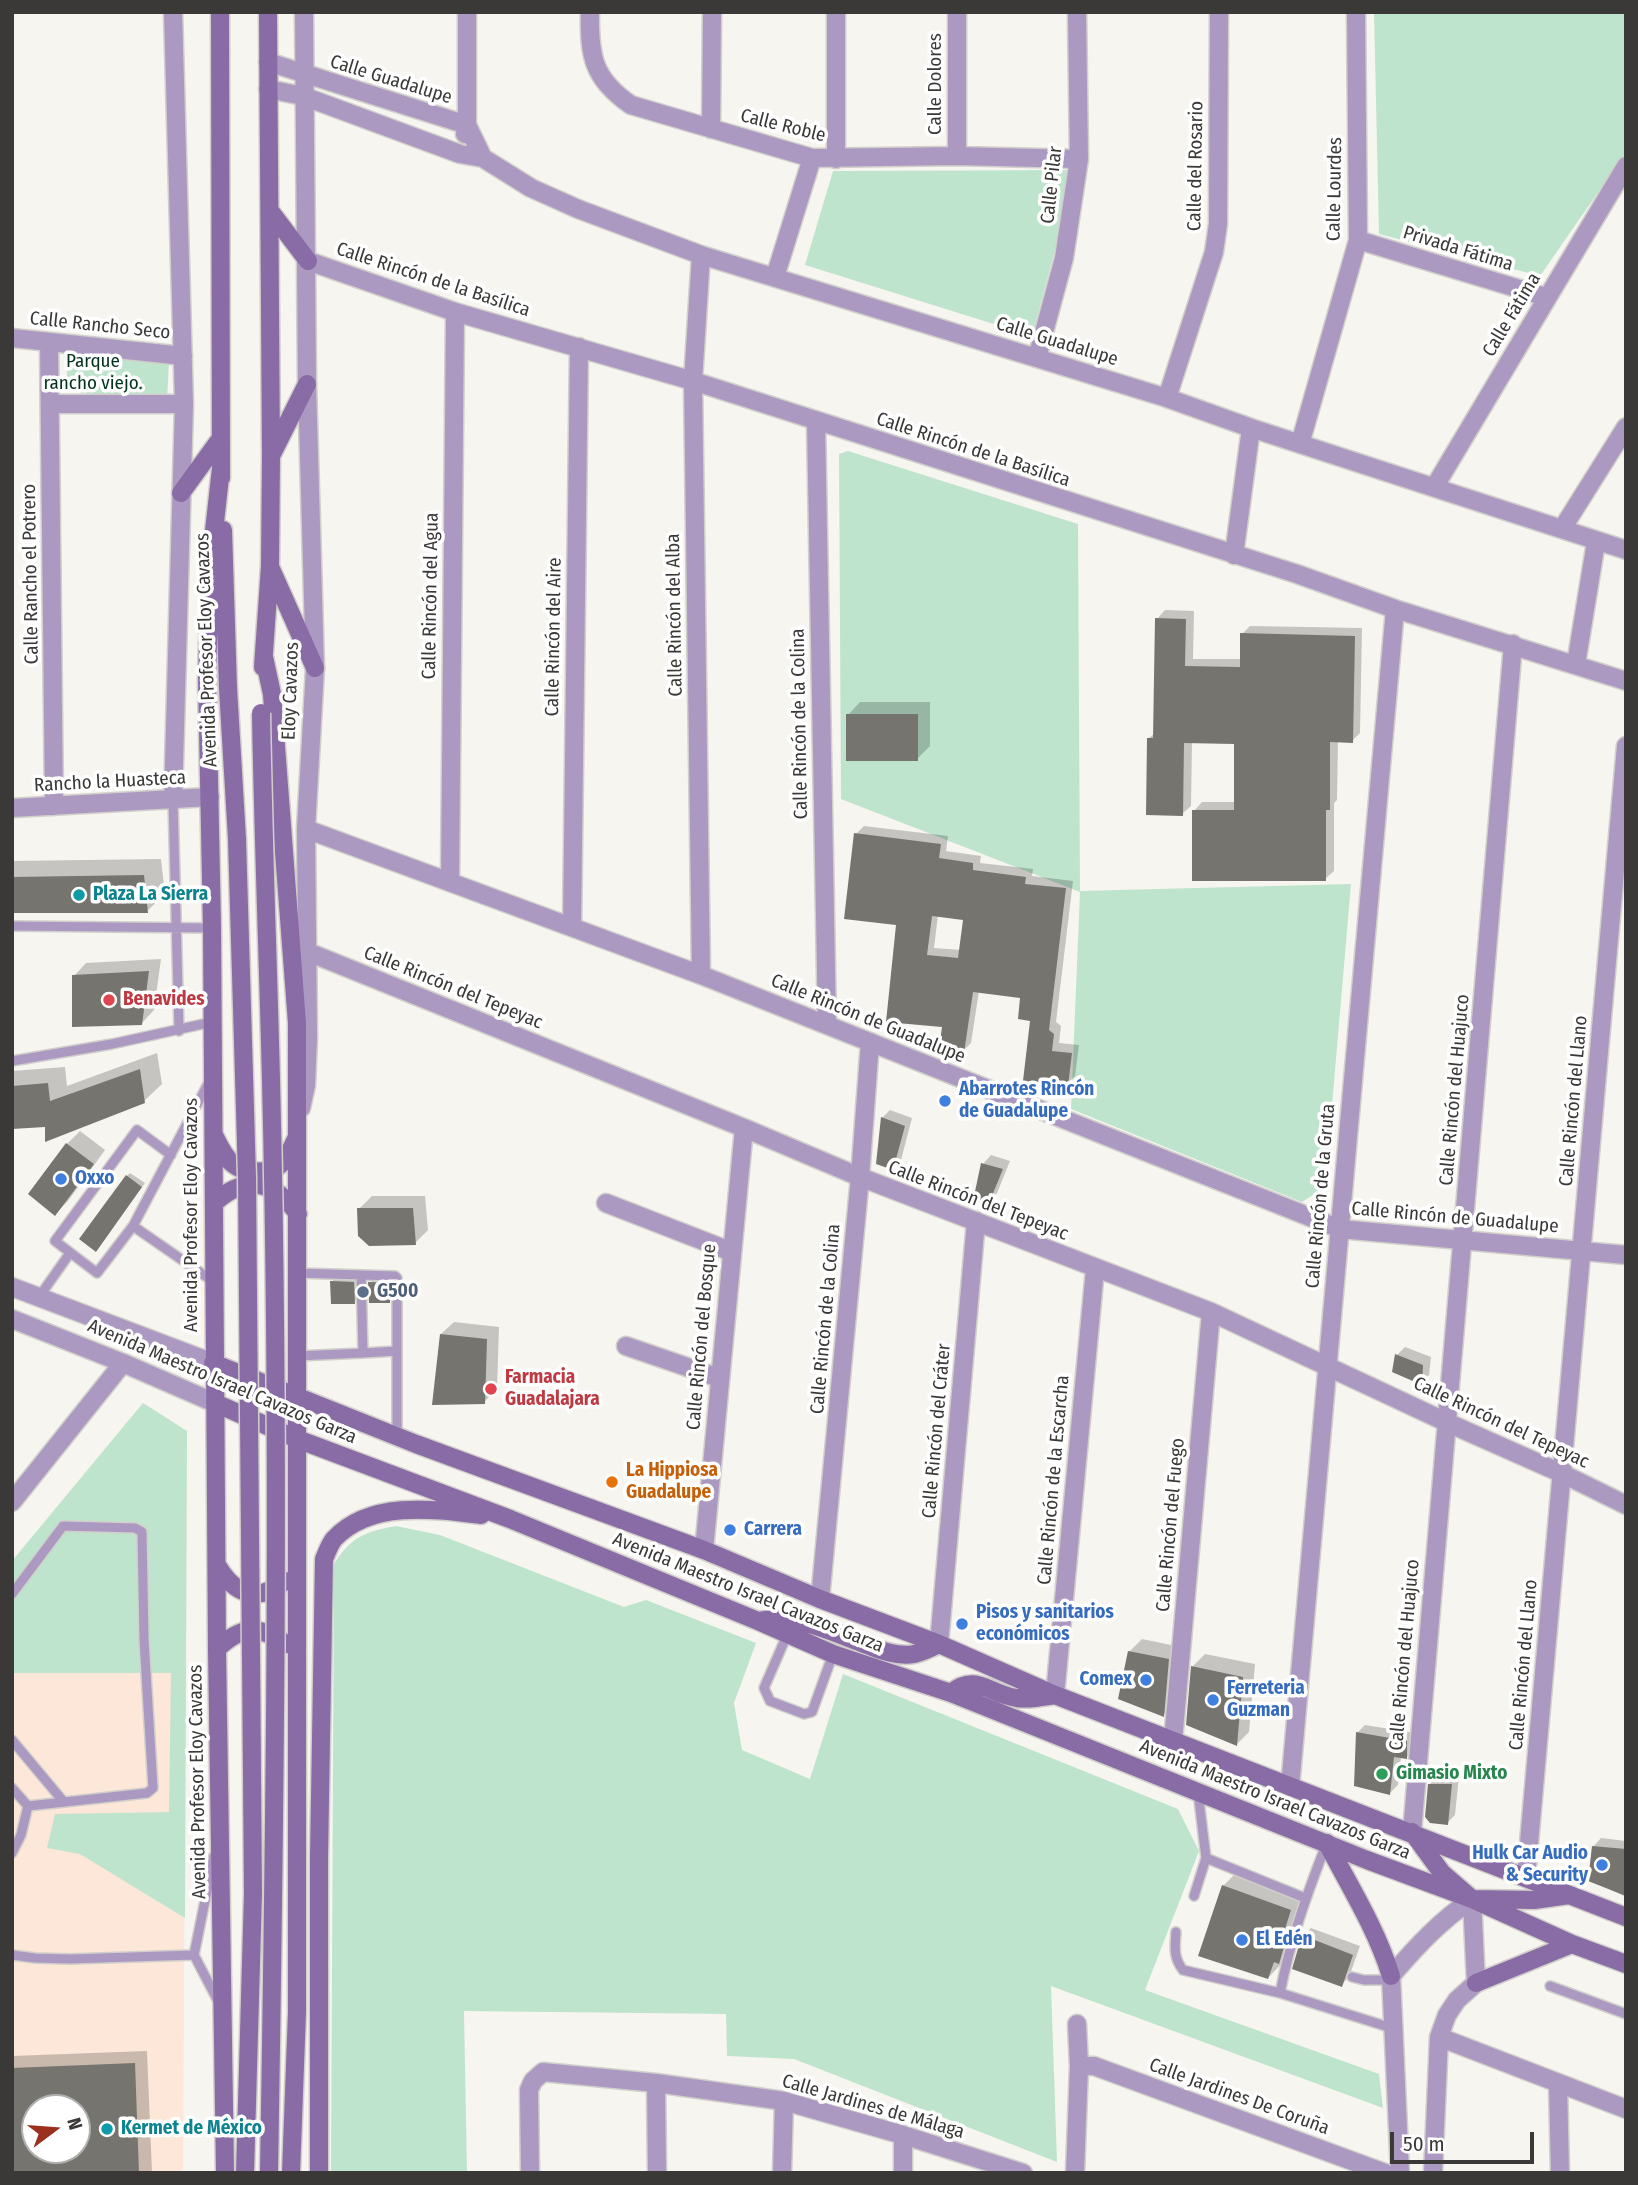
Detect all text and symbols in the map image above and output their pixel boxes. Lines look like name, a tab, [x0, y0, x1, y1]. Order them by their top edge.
street label: Calle Dolores	[925, 33, 947, 135]
street label: Calle Guadalupe	[327, 51, 455, 109]
street label: Calle del Rosario	[1183, 101, 1209, 231]
street label: Calle Roble	[738, 104, 828, 148]
street label: Calle Lourdes	[1323, 137, 1347, 241]
street label: Calle Pilar	[1037, 145, 1067, 225]
street label: Privada Fátima	[1400, 221, 1516, 277]
street label: Calle Rincón de la Basílica	[333, 238, 533, 322]
street label: Calle Fátima	[1478, 269, 1546, 361]
street label: Calle Rancho Seco	[29, 307, 171, 345]
street label: Calle Guadalupe	[993, 313, 1121, 371]
park label: Parque rancho viejo.	[43, 351, 143, 395]
street label: Calle Rincón de la Basílica	[873, 408, 1073, 492]
street label: Calle Rancho el Potrero	[18, 484, 44, 664]
street label: Calle Rincón del Agua	[418, 512, 444, 680]
street label: Avenida Profesor Eloy Cavazos	[192, 532, 222, 768]
street label: Calle Rincón del Alba	[662, 533, 688, 697]
street label: Calle Rincón del Aire	[541, 557, 567, 717]
street label: Calle Rincón de la Colina	[787, 628, 813, 820]
street label: Eloy Cavazos	[278, 642, 304, 740]
street label: Rancho la Huasteca	[33, 767, 187, 797]
place label: Plaza La Sierra	[93, 884, 208, 906]
marker: Plaza La Sierra	[71, 887, 87, 903]
street label: Calle Rincón del Tepeyac	[360, 942, 546, 1034]
street label: Calle Rincón de Guadalupe	[767, 970, 969, 1068]
place label: Benavides	[123, 989, 205, 1011]
marker: Benavides	[101, 992, 117, 1008]
street label: Calle Rincón del Huajuco	[1435, 993, 1475, 1187]
street label: Calle Rincón del Llano	[1555, 1015, 1593, 1187]
place label: Abarrotes Rincón de Guadalupe	[959, 1079, 1094, 1123]
marker: Abarrotes Rincón de Guadalupe	[937, 1093, 953, 1109]
street label: Avenida Profesor Eloy Cavazos	[181, 1098, 203, 1332]
street label: Calle Rincón de la Gruta	[1302, 1103, 1340, 1289]
street label: Calle Rincón del Tepeyac	[885, 1156, 1071, 1246]
place label: Oxxo	[75, 1168, 115, 1190]
marker: Oxxo	[53, 1171, 69, 1187]
street label: Calle Rincón de Guadalupe	[1351, 1198, 1559, 1238]
street label: Calle Rincón de la Colina	[806, 1223, 846, 1415]
street label: Calle Rincón del Bosque	[683, 1243, 721, 1431]
place label: G500	[377, 1281, 418, 1303]
marker: G500	[355, 1284, 371, 1300]
street label: Avenida Maestro Israel Cavazos Garza	[84, 1315, 360, 1449]
street label: Calle Rincón del Cráter	[918, 1343, 956, 1519]
place label: Farmacia Guadalajara	[505, 1367, 600, 1411]
street label: Calle Rincón del Tepeyac	[1410, 1372, 1592, 1474]
street label: Calle Rincón de la Escarcha	[1033, 1374, 1075, 1586]
marker: Farmacia Guadalajara	[483, 1381, 499, 1397]
street label: Calle Rincón del Fuego	[1152, 1437, 1190, 1613]
place label: La Hippiosa Guadalupe	[626, 1460, 718, 1504]
marker: La Hippiosa Guadalupe	[604, 1474, 620, 1490]
place label: Carrera	[744, 1519, 802, 1541]
marker: Carrera	[722, 1522, 738, 1538]
street label: Avenida Maestro Israel Cavazos Garza	[609, 1528, 887, 1658]
street label: Calle Rincón del Huajuco	[1385, 1558, 1425, 1752]
street label: Calle Rincón del Llano	[1505, 1579, 1543, 1751]
place label: Pisos y sanitarios económicos	[976, 1602, 1114, 1646]
marker: Pisos y sanitarios económicos	[954, 1616, 970, 1632]
street label: Avenida Profesor Eloy Cavazos	[185, 1665, 211, 1899]
place label: Comex	[1079, 1669, 1132, 1691]
marker: Comex	[1138, 1672, 1154, 1688]
place label: Ferreteria Guzman	[1227, 1678, 1305, 1722]
marker: Ferreteria Guzman	[1205, 1692, 1221, 1708]
street label: Avenida Maestro Israel Cavazos Garza	[1136, 1735, 1414, 1865]
place label: Gimasio Mixto	[1396, 1763, 1507, 1785]
marker: Gimasio Mixto	[1374, 1766, 1390, 1782]
place label: Hulk Car Audio & Security	[1472, 1843, 1588, 1887]
marker: Hulk Car Audio & Security	[1594, 1857, 1610, 1873]
place label: El Edén	[1256, 1929, 1313, 1951]
marker: El Edén	[1234, 1932, 1250, 1948]
street label: Calle Jardines De Coruña	[1146, 2054, 1332, 2140]
street label: Calle Jardines de Málaga	[779, 2070, 967, 2144]
north arrow	[21, 2094, 91, 2164]
text: N	[62, 2115, 87, 2132]
place label: Kermet de México	[121, 2118, 262, 2140]
scale bar	[1393, 2118, 1536, 2162]
marker: Kermet de México	[99, 2121, 115, 2137]
text: 50 m	[1403, 2131, 1445, 2157]

